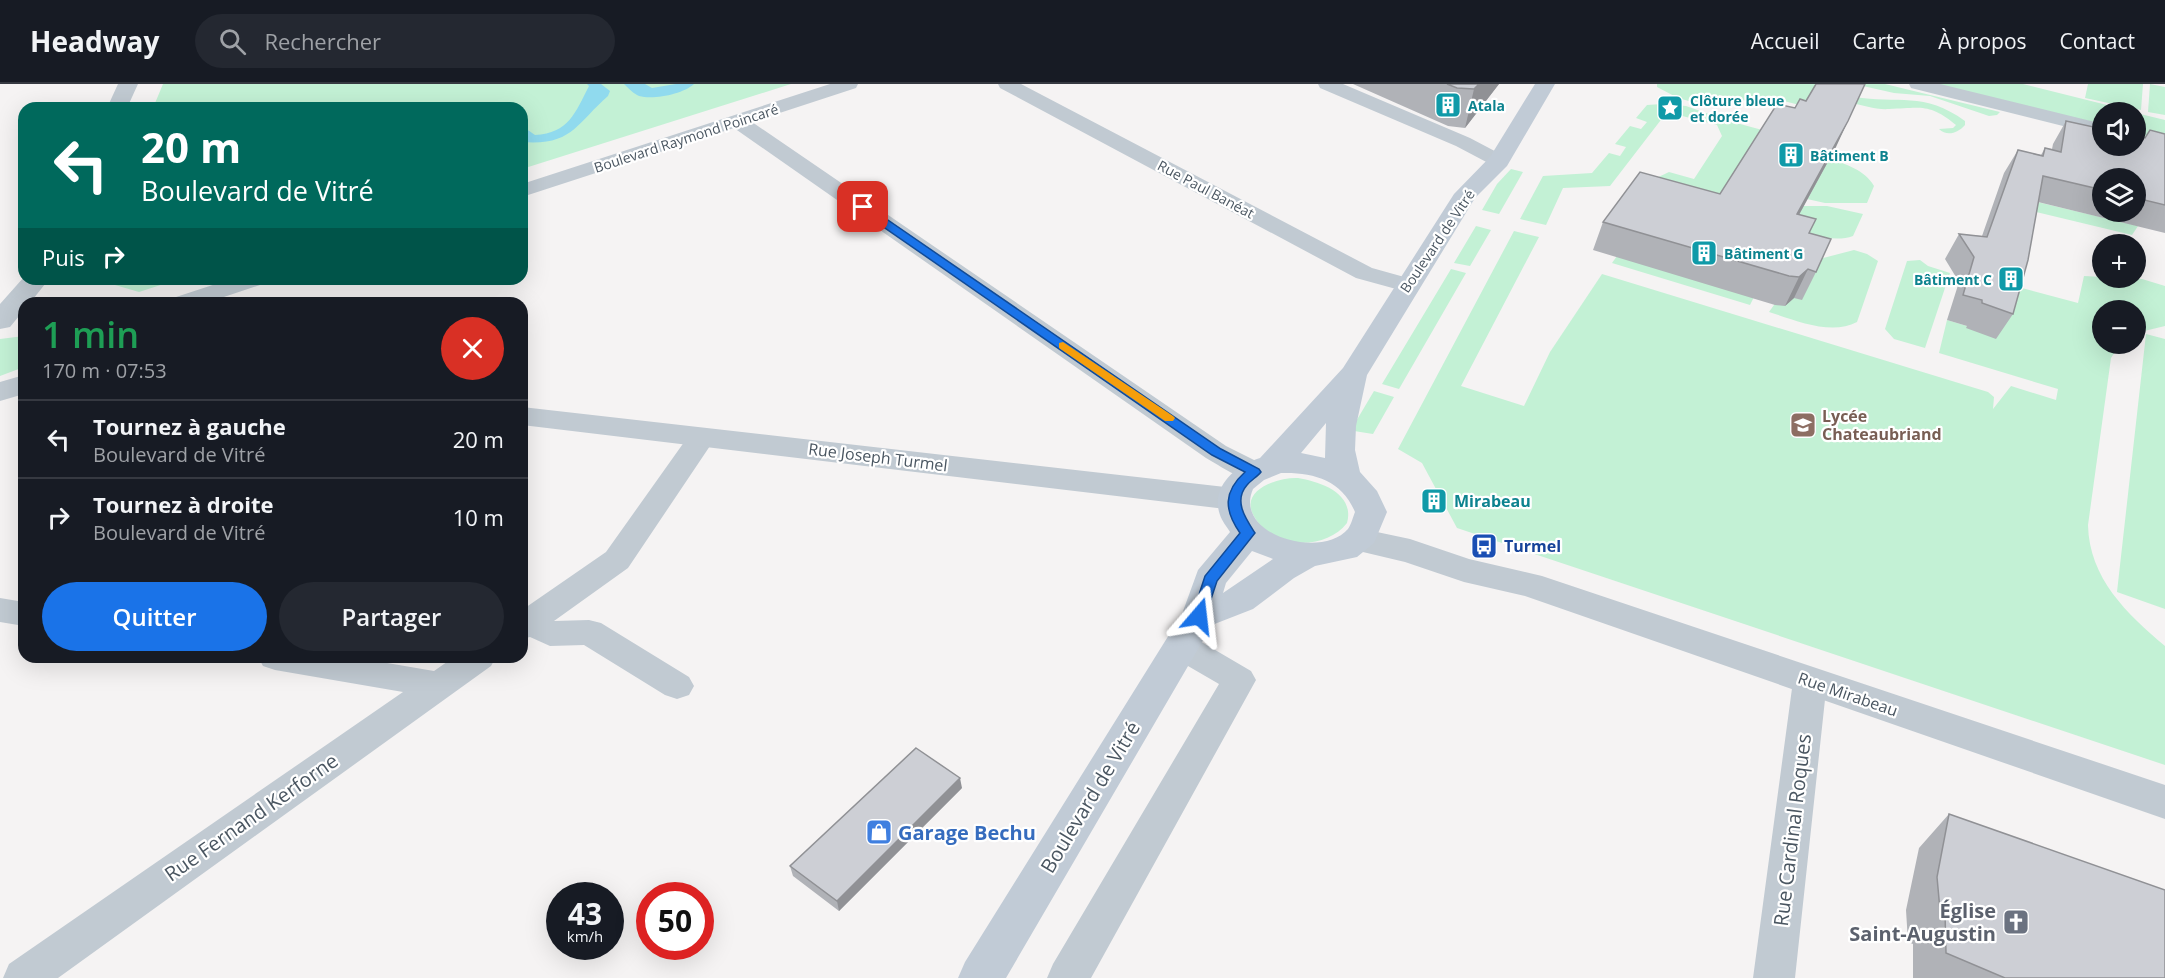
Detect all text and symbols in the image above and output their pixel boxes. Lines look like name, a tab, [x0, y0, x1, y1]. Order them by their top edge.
search box	[195, 14, 615, 68]
text: Headway	[30, 22, 159, 60]
icon: search	[216, 25, 249, 58]
text: Rechercher	[264, 26, 381, 56]
text: Accueil	[1751, 27, 1819, 55]
text: Carte	[1852, 27, 1905, 55]
text: À propos	[1938, 27, 2027, 55]
text: Contact	[2060, 27, 2135, 55]
building icon: Atala	[1433, 90, 1463, 120]
place label: Clôture bleue et dorée	[1690, 91, 1784, 126]
place icon: Clôture bleue et dorée	[1655, 93, 1685, 123]
place label: Atala	[1468, 96, 1505, 115]
street label: Boulevard Raymond Poincaré	[591, 99, 781, 177]
map controls	[2092, 102, 2146, 354]
button: sound	[2092, 102, 2146, 156]
text: 20 m	[141, 118, 241, 175]
icon: left	[42, 126, 120, 204]
building icon: Bâtiment B	[1776, 140, 1806, 170]
place label: Bâtiment B	[1810, 146, 1889, 165]
street label: Rue Paul Banéat	[1154, 156, 1258, 222]
button: layers	[2092, 168, 2146, 222]
text: Boulevard de Vitré	[141, 172, 374, 209]
pin	[837, 181, 888, 232]
street label: Boulevard de Vitré	[1395, 186, 1479, 296]
icon: arrive	[846, 190, 879, 223]
button: +	[2092, 234, 2146, 288]
building icon: Bâtiment G	[1689, 238, 1719, 268]
icon: right	[97, 240, 130, 273]
text: Puis	[42, 242, 85, 272]
place label: Bâtiment G	[1724, 244, 1803, 263]
building icon: Bâtiment C	[1996, 264, 2026, 294]
place label: Bâtiment C	[1914, 270, 1992, 289]
button: −	[2092, 300, 2146, 354]
text: 1 min	[42, 310, 139, 359]
button: close	[441, 317, 504, 380]
text: 170 m · 07:53	[42, 357, 167, 384]
place label: Lycée Chateaubriand	[1822, 405, 1942, 445]
school or university icon: Lycée Chateaubriand	[1788, 410, 1818, 440]
text: Tournez à gauche	[93, 411, 286, 441]
icon: left	[42, 423, 75, 456]
text: 20 m	[453, 424, 504, 454]
street label: Rue Joseph Turmel	[807, 438, 949, 476]
text: Boulevard de Vitré	[93, 441, 265, 468]
building icon: Mirabeau	[1419, 486, 1449, 516]
text: Tournez à droite	[93, 489, 274, 519]
place label: Mirabeau	[1454, 490, 1531, 512]
icon: right	[42, 501, 75, 534]
text: 10 m	[453, 502, 504, 532]
text: Boulevard de Vitré	[93, 519, 265, 546]
bus stop icon: Turmel	[1469, 531, 1499, 561]
place label: Turmel	[1504, 535, 1561, 557]
button: Quitter	[42, 582, 267, 651]
button: Partager	[279, 582, 504, 651]
position arrow	[1167, 584, 1231, 648]
street label: Rue Mirabeau	[1795, 667, 1901, 721]
street label: Boulevard de Vitré	[1034, 716, 1146, 878]
street label: Rue Cardinal Roques	[1767, 732, 1817, 928]
street label: Rue Fernand Kerforne	[159, 747, 343, 887]
shop icon: Garage Bechu	[864, 817, 894, 847]
place label: Garage Bechu	[898, 819, 1036, 846]
speed limit sign: 50	[636, 882, 714, 960]
text: 43	[568, 893, 602, 934]
place label: Église Saint-Augustin	[1849, 897, 1996, 947]
church icon: Église Saint-Augustin	[2001, 907, 2031, 937]
text: km/h	[567, 926, 603, 946]

